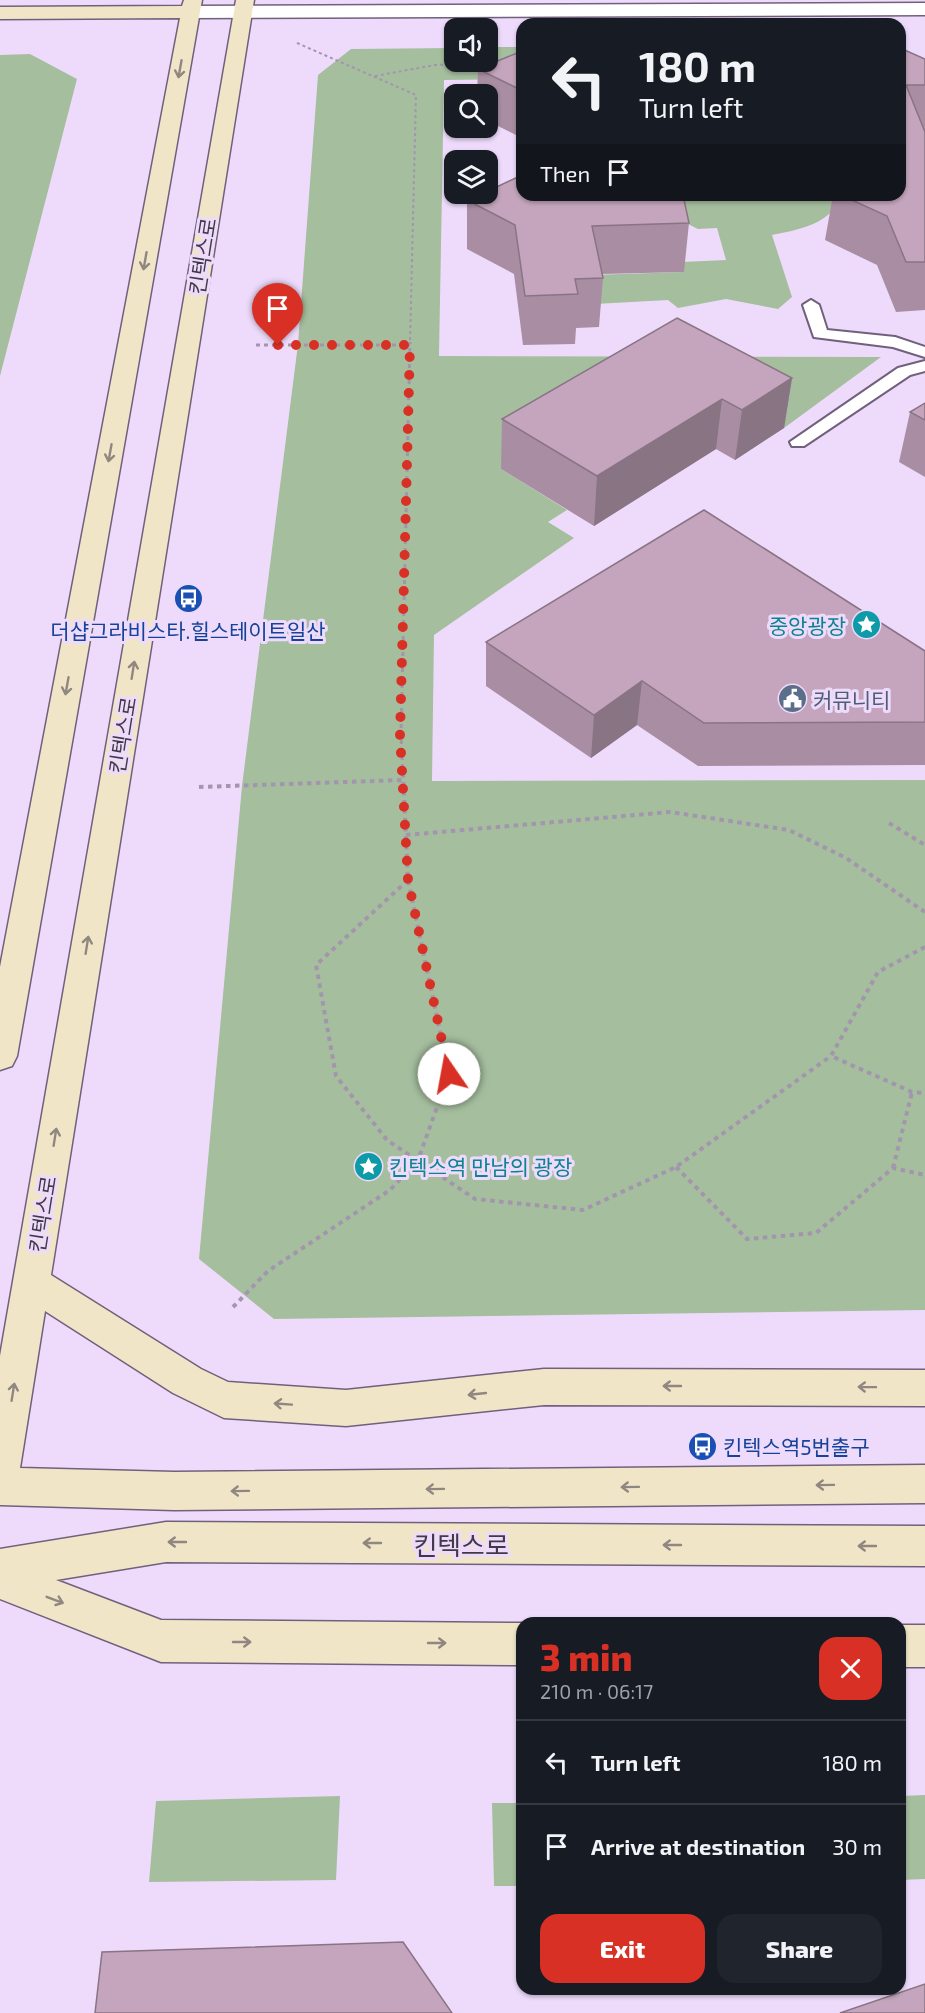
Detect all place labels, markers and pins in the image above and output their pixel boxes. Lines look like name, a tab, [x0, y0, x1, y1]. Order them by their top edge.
pin	[252, 283, 303, 345]
bus stop icon: 더샵그라비스타.힐스테이트일산	[172, 583, 204, 615]
place icon: 중앙광장	[851, 609, 883, 641]
place label: 중앙광장	[769, 613, 846, 638]
place label: 더샵그라비스타.힐스테이트일산	[50, 618, 326, 643]
public building icon: 커뮤니티	[776, 683, 808, 715]
place label: 커뮤니티	[813, 687, 890, 712]
place icon: 킨텍스역 만남의 광장	[352, 1150, 384, 1182]
place label: 킨텍스역 만남의 광장	[389, 1154, 572, 1179]
bus stop icon: 킨텍스역5번출구	[686, 1430, 718, 1462]
place label: 킨텍스역5번출구	[723, 1434, 870, 1459]

